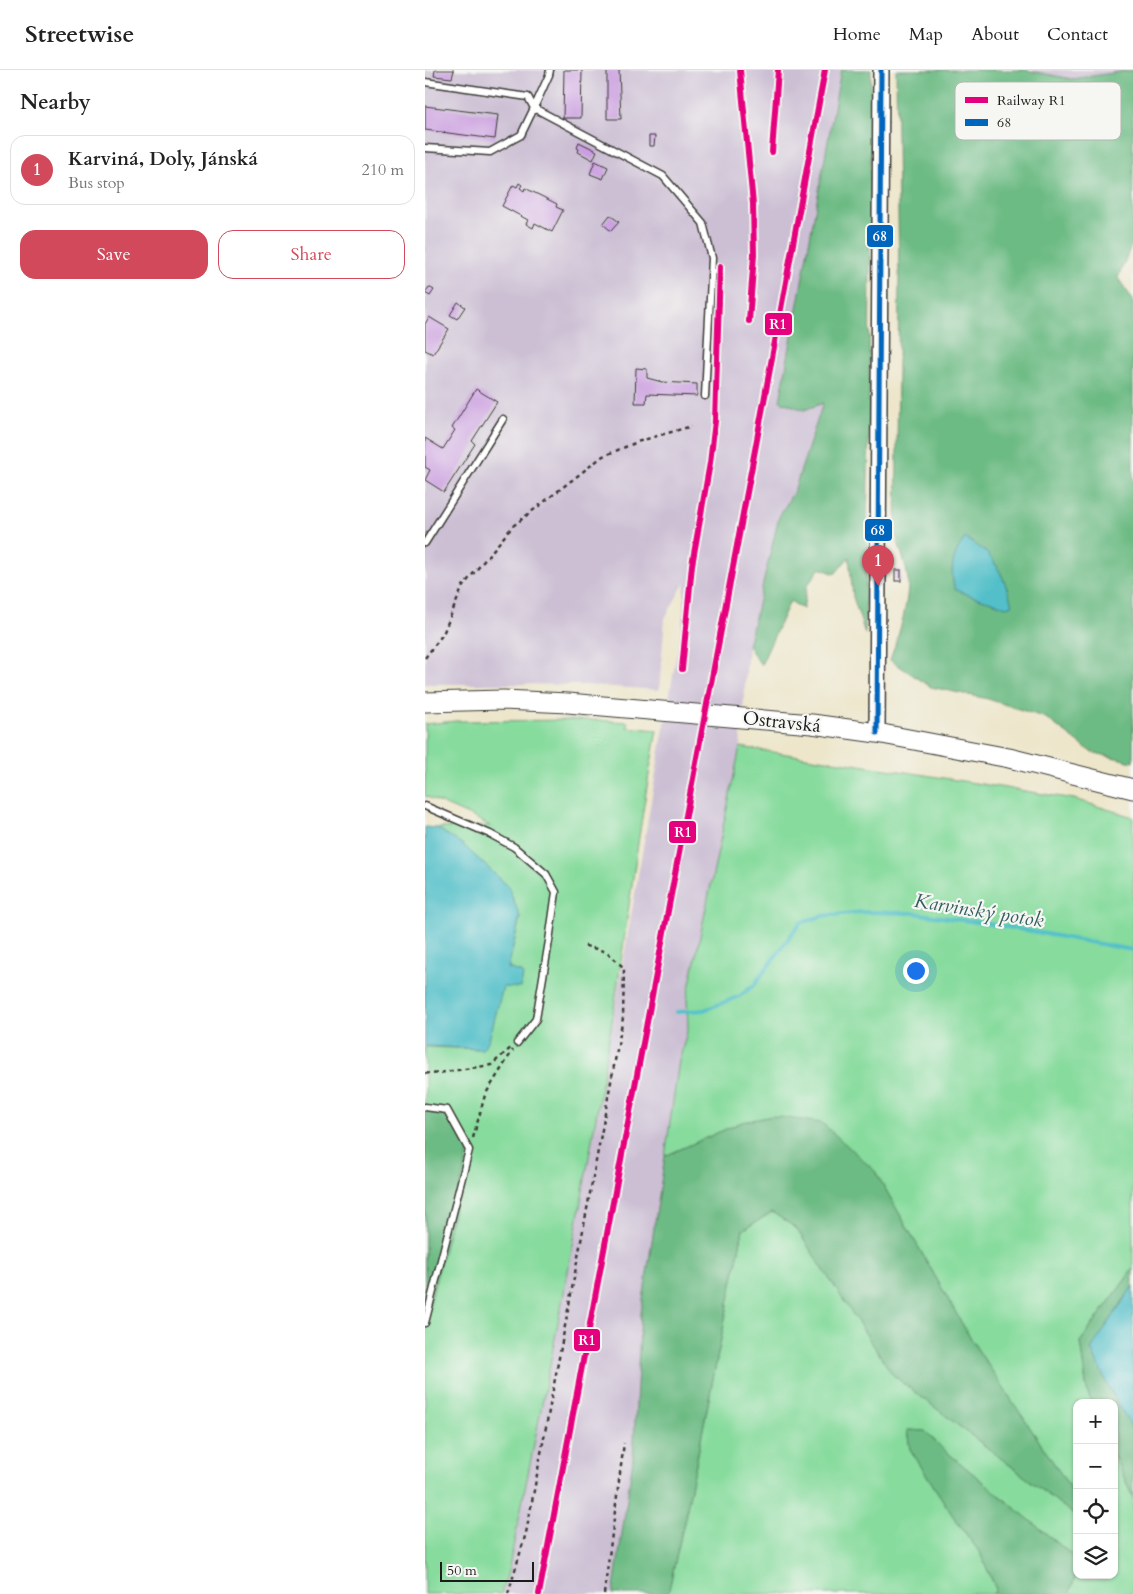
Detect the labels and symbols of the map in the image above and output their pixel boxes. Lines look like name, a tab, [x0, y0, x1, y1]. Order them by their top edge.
legend	[955, 82, 1121, 140]
text: Railway R1	[997, 91, 1066, 110]
text: 68	[997, 113, 1011, 132]
line badge: 68	[866, 224, 894, 248]
text: 68	[873, 227, 887, 246]
line badge: R1	[764, 312, 793, 336]
text: R1	[769, 315, 787, 334]
line badge: 68	[864, 518, 893, 542]
text: 68	[871, 521, 885, 540]
pin: 1	[862, 545, 894, 586]
street label: Ostravská	[742, 705, 822, 739]
line badge: R1	[668, 820, 697, 844]
text: R1	[674, 823, 692, 842]
water label: Karvinský potok	[912, 887, 1046, 934]
your location	[903, 958, 929, 984]
line badge: R1	[573, 1328, 601, 1352]
text: R1	[578, 1331, 596, 1350]
scale bar	[440, 1559, 534, 1582]

